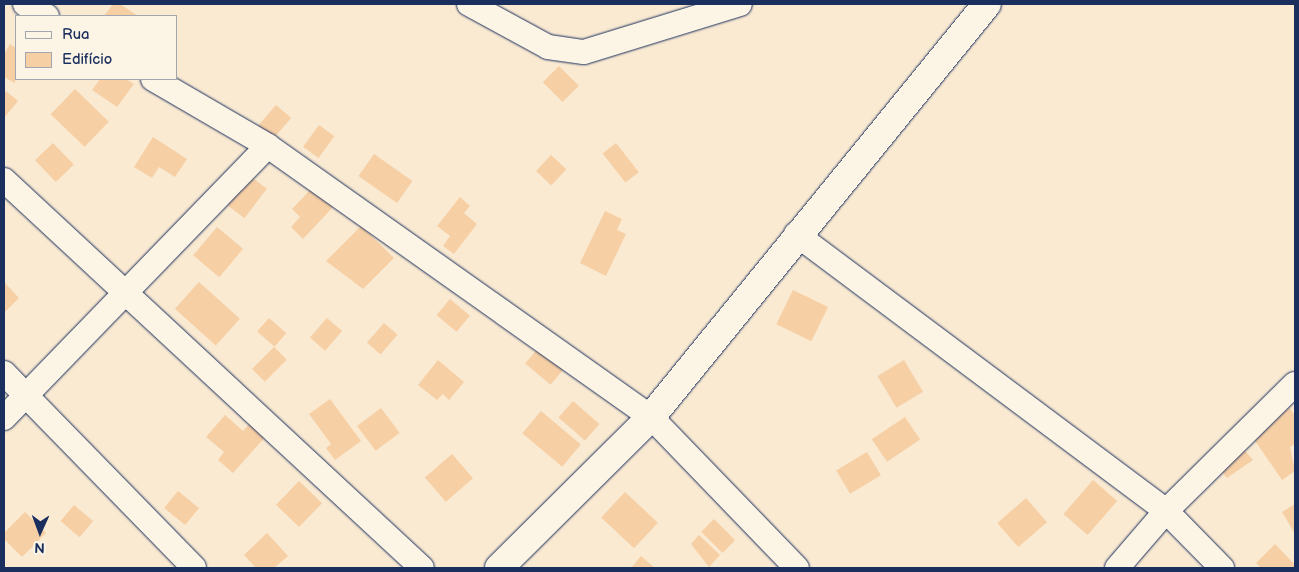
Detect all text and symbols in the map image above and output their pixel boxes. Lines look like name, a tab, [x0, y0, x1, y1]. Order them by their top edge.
legend	[15, 15, 178, 80]
text: Rua	[62, 25, 90, 44]
text: Edifício	[62, 50, 112, 69]
north arrow	[15, 507, 65, 557]
text: N	[34, 539, 45, 556]

